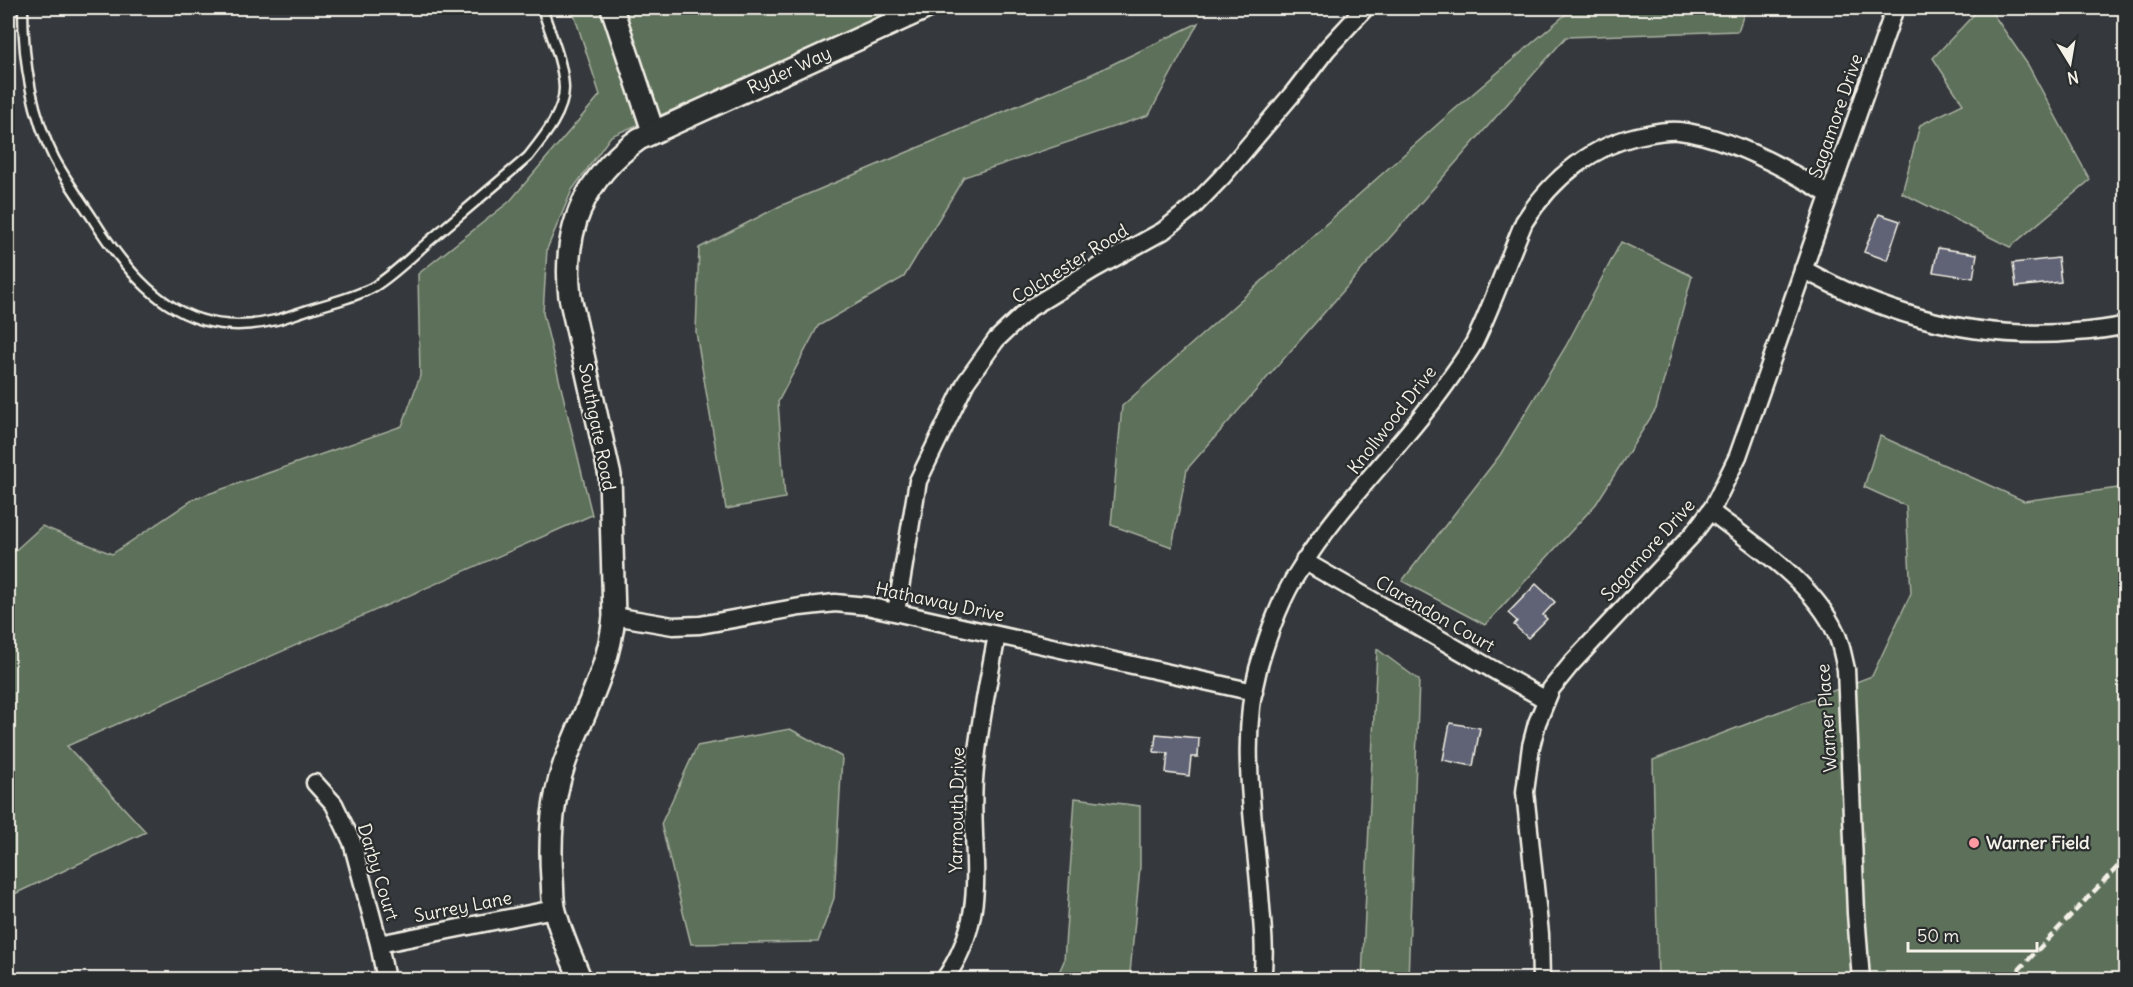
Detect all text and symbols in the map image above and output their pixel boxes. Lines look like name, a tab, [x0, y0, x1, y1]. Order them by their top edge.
north arrow	[2040, 33, 2100, 93]
street label: Ryder Way	[744, 41, 835, 99]
street label: Sagamore Drive	[1804, 51, 1868, 181]
text: N	[2066, 67, 2080, 89]
street label: Colchester Road	[1007, 218, 1132, 308]
street label: Southgate Road	[574, 361, 621, 493]
street label: Knollwood Drive	[1342, 361, 1441, 479]
street label: Sagamore Drive	[1596, 494, 1700, 606]
street label: Clarendon Court	[1371, 570, 1499, 657]
street label: Hathaway Drive	[873, 577, 1007, 626]
street label: Warner Place	[1811, 663, 1842, 773]
street label: Yarmouth Drive	[944, 747, 969, 873]
street label: Darby Court	[353, 820, 404, 923]
place label: Warner Field	[1986, 831, 2090, 854]
marker: Warner Field	[1967, 836, 1981, 850]
street label: Surrey Lane	[412, 886, 514, 927]
scale bar	[1908, 915, 2037, 953]
text: 50 m	[1917, 924, 1959, 947]

